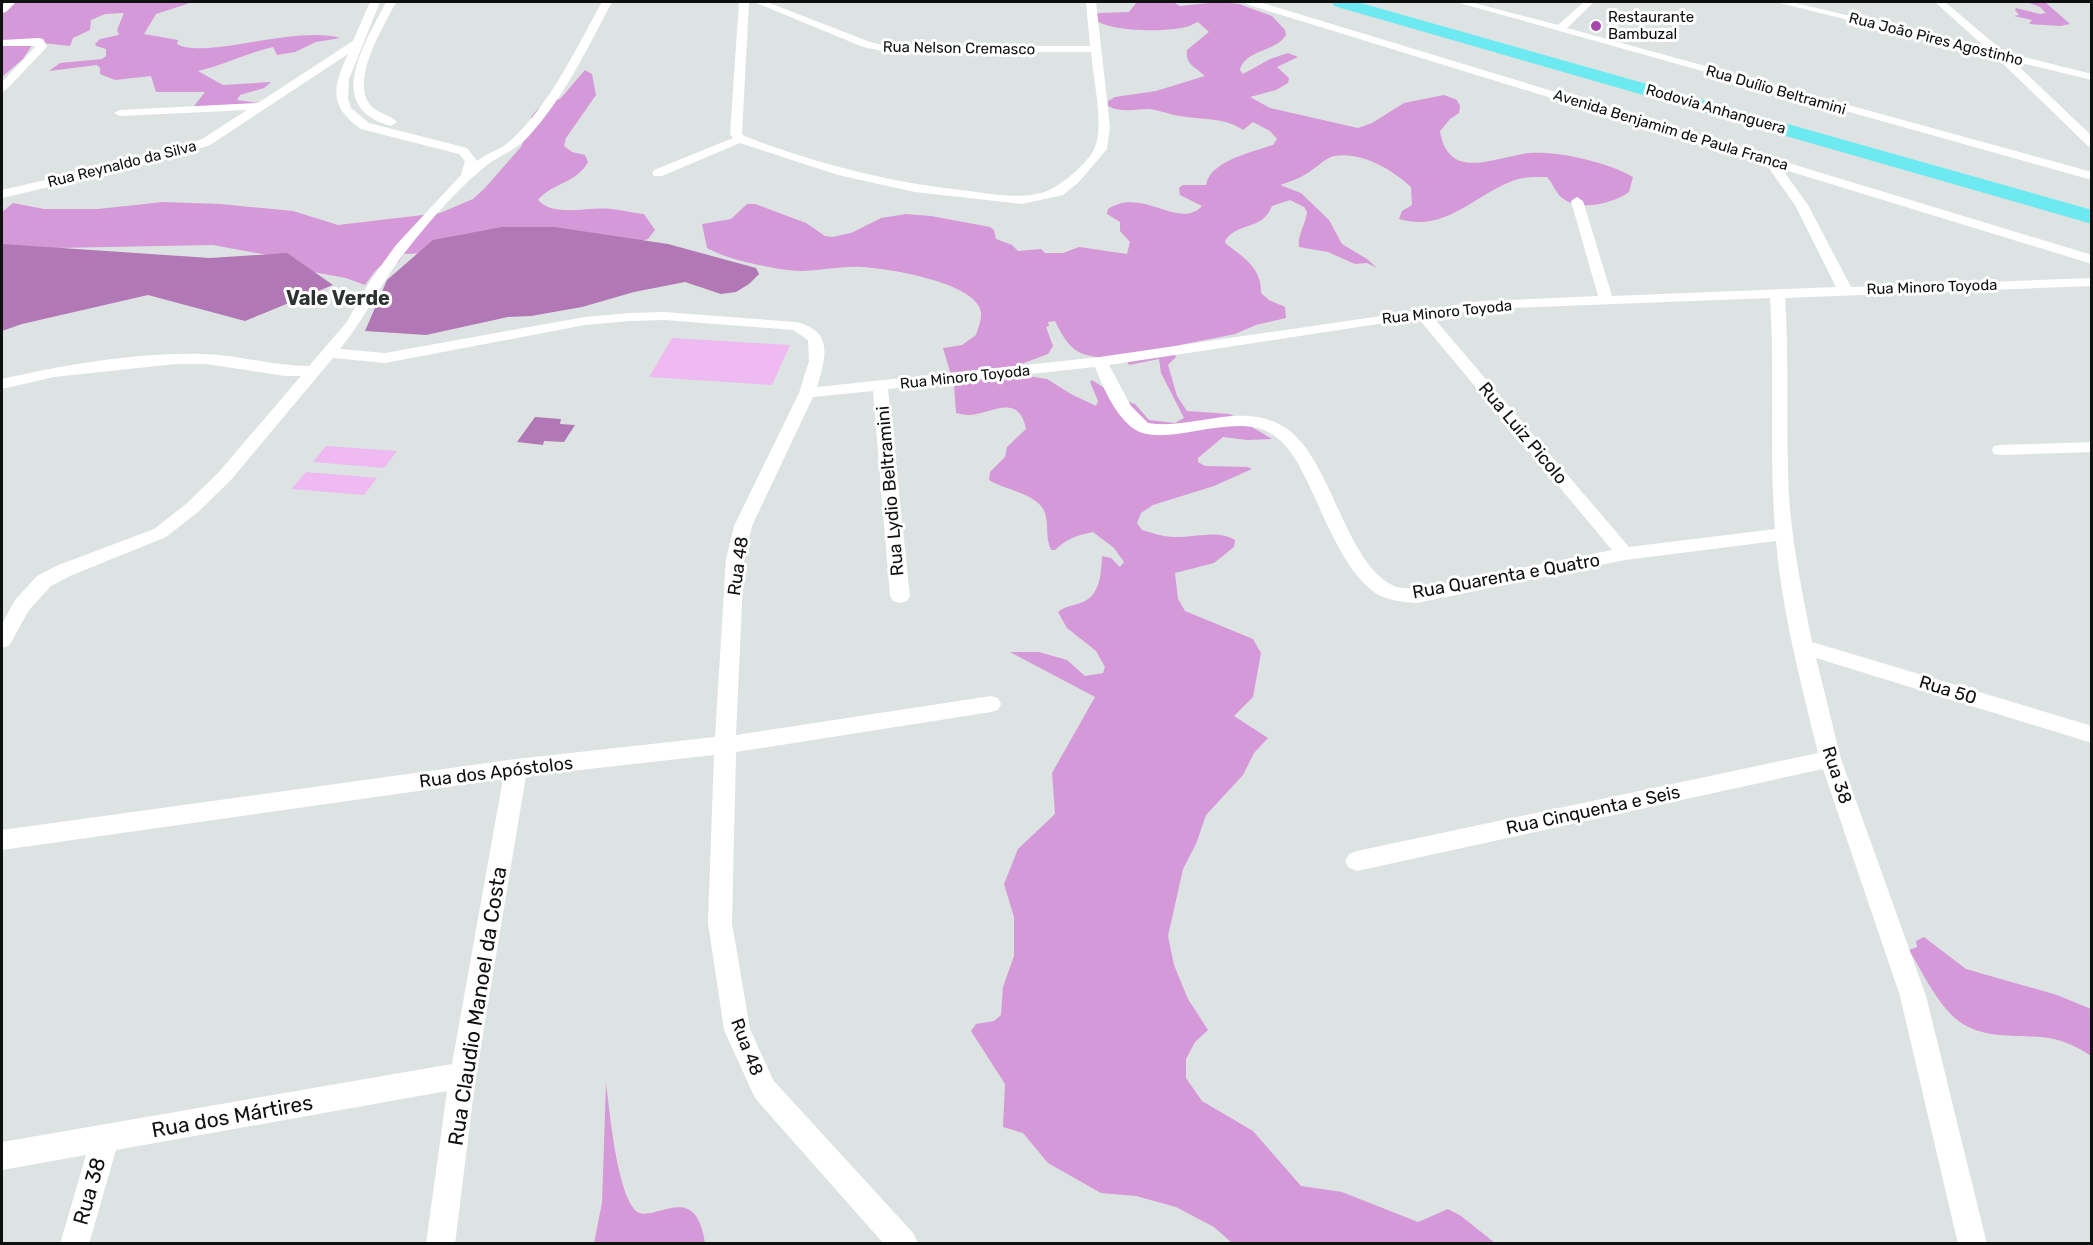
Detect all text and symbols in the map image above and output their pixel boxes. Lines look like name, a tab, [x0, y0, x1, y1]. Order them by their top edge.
place label: Restaurante Bambuzal	[1608, 8, 1694, 43]
street label: Rua João Pires Agostinho	[1847, 9, 2025, 69]
marker: Restaurante Bambuzal	[1589, 19, 1603, 33]
street label: Rua Nelson Cremasco	[883, 38, 1035, 58]
street label: Rua Duílio Beltramini	[1704, 61, 1848, 119]
street label: Rodovia Anhanguera	[1644, 80, 1788, 138]
street label: Avenida Benjamim de Paula Franca	[1551, 86, 1791, 174]
street label: Rua Reynaldo da Silva	[46, 137, 198, 191]
street label: Rua Minoro Toyoda	[1866, 276, 1998, 298]
district label: Vale Verde	[286, 286, 390, 310]
street label: Rua Minoro Toyoda	[1381, 296, 1513, 328]
street label: Rua Minoro Toyoda	[899, 361, 1031, 393]
street label: Rua Luiz Picolo	[1474, 377, 1572, 489]
street label: Rua Lydio Beltramini	[872, 405, 908, 577]
street label: Rua 48	[723, 535, 753, 597]
street label: Rua Quarenta e Quatro	[1410, 549, 1602, 603]
street label: Rua 50	[1917, 671, 1979, 709]
street label: Rua 38	[1817, 743, 1857, 807]
street label: Rua dos Apóstolos	[418, 752, 574, 792]
street label: Rua Cinquenta e Seis	[1504, 781, 1682, 839]
street label: Rua Claudio Manoel da Costa	[443, 865, 511, 1147]
street label: Rua 48	[726, 1015, 768, 1079]
street label: Rua dos Mártires	[149, 1090, 315, 1142]
street label: Rua 38	[67, 1154, 111, 1228]

